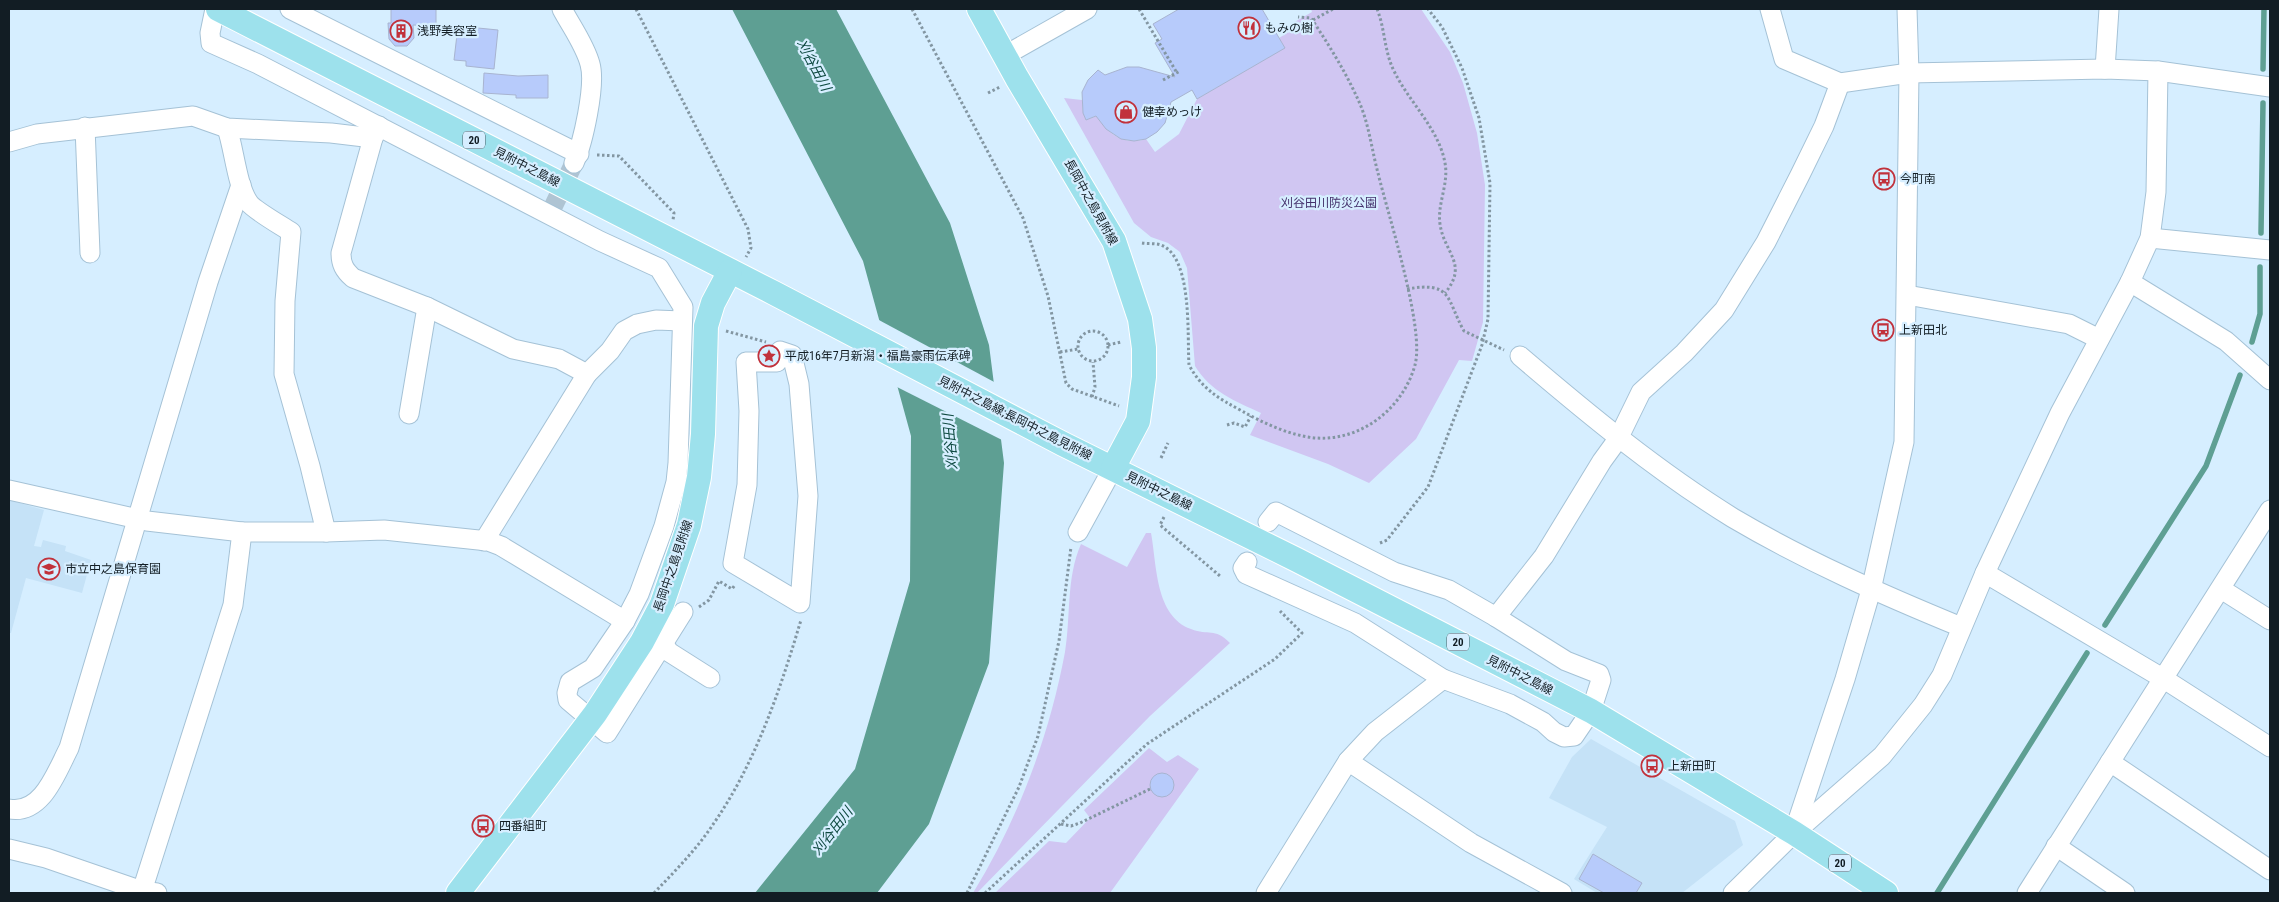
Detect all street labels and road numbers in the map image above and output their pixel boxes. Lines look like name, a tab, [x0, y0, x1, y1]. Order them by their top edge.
road number: 20	[463, 132, 485, 148]
street label: 見附中之島線	[492, 144, 562, 190]
street label: 長岡中之島見附線	[1062, 157, 1120, 247]
street label: 見附中之島線;長岡中之島見附線	[936, 373, 1094, 463]
street label: 見附中之島線	[1124, 469, 1194, 513]
street label: 長岡中之島見附線	[651, 518, 695, 614]
road number: 20	[1447, 634, 1469, 650]
street label: 見附中之島線	[1485, 652, 1555, 698]
road number: 20	[1829, 854, 1851, 871]

